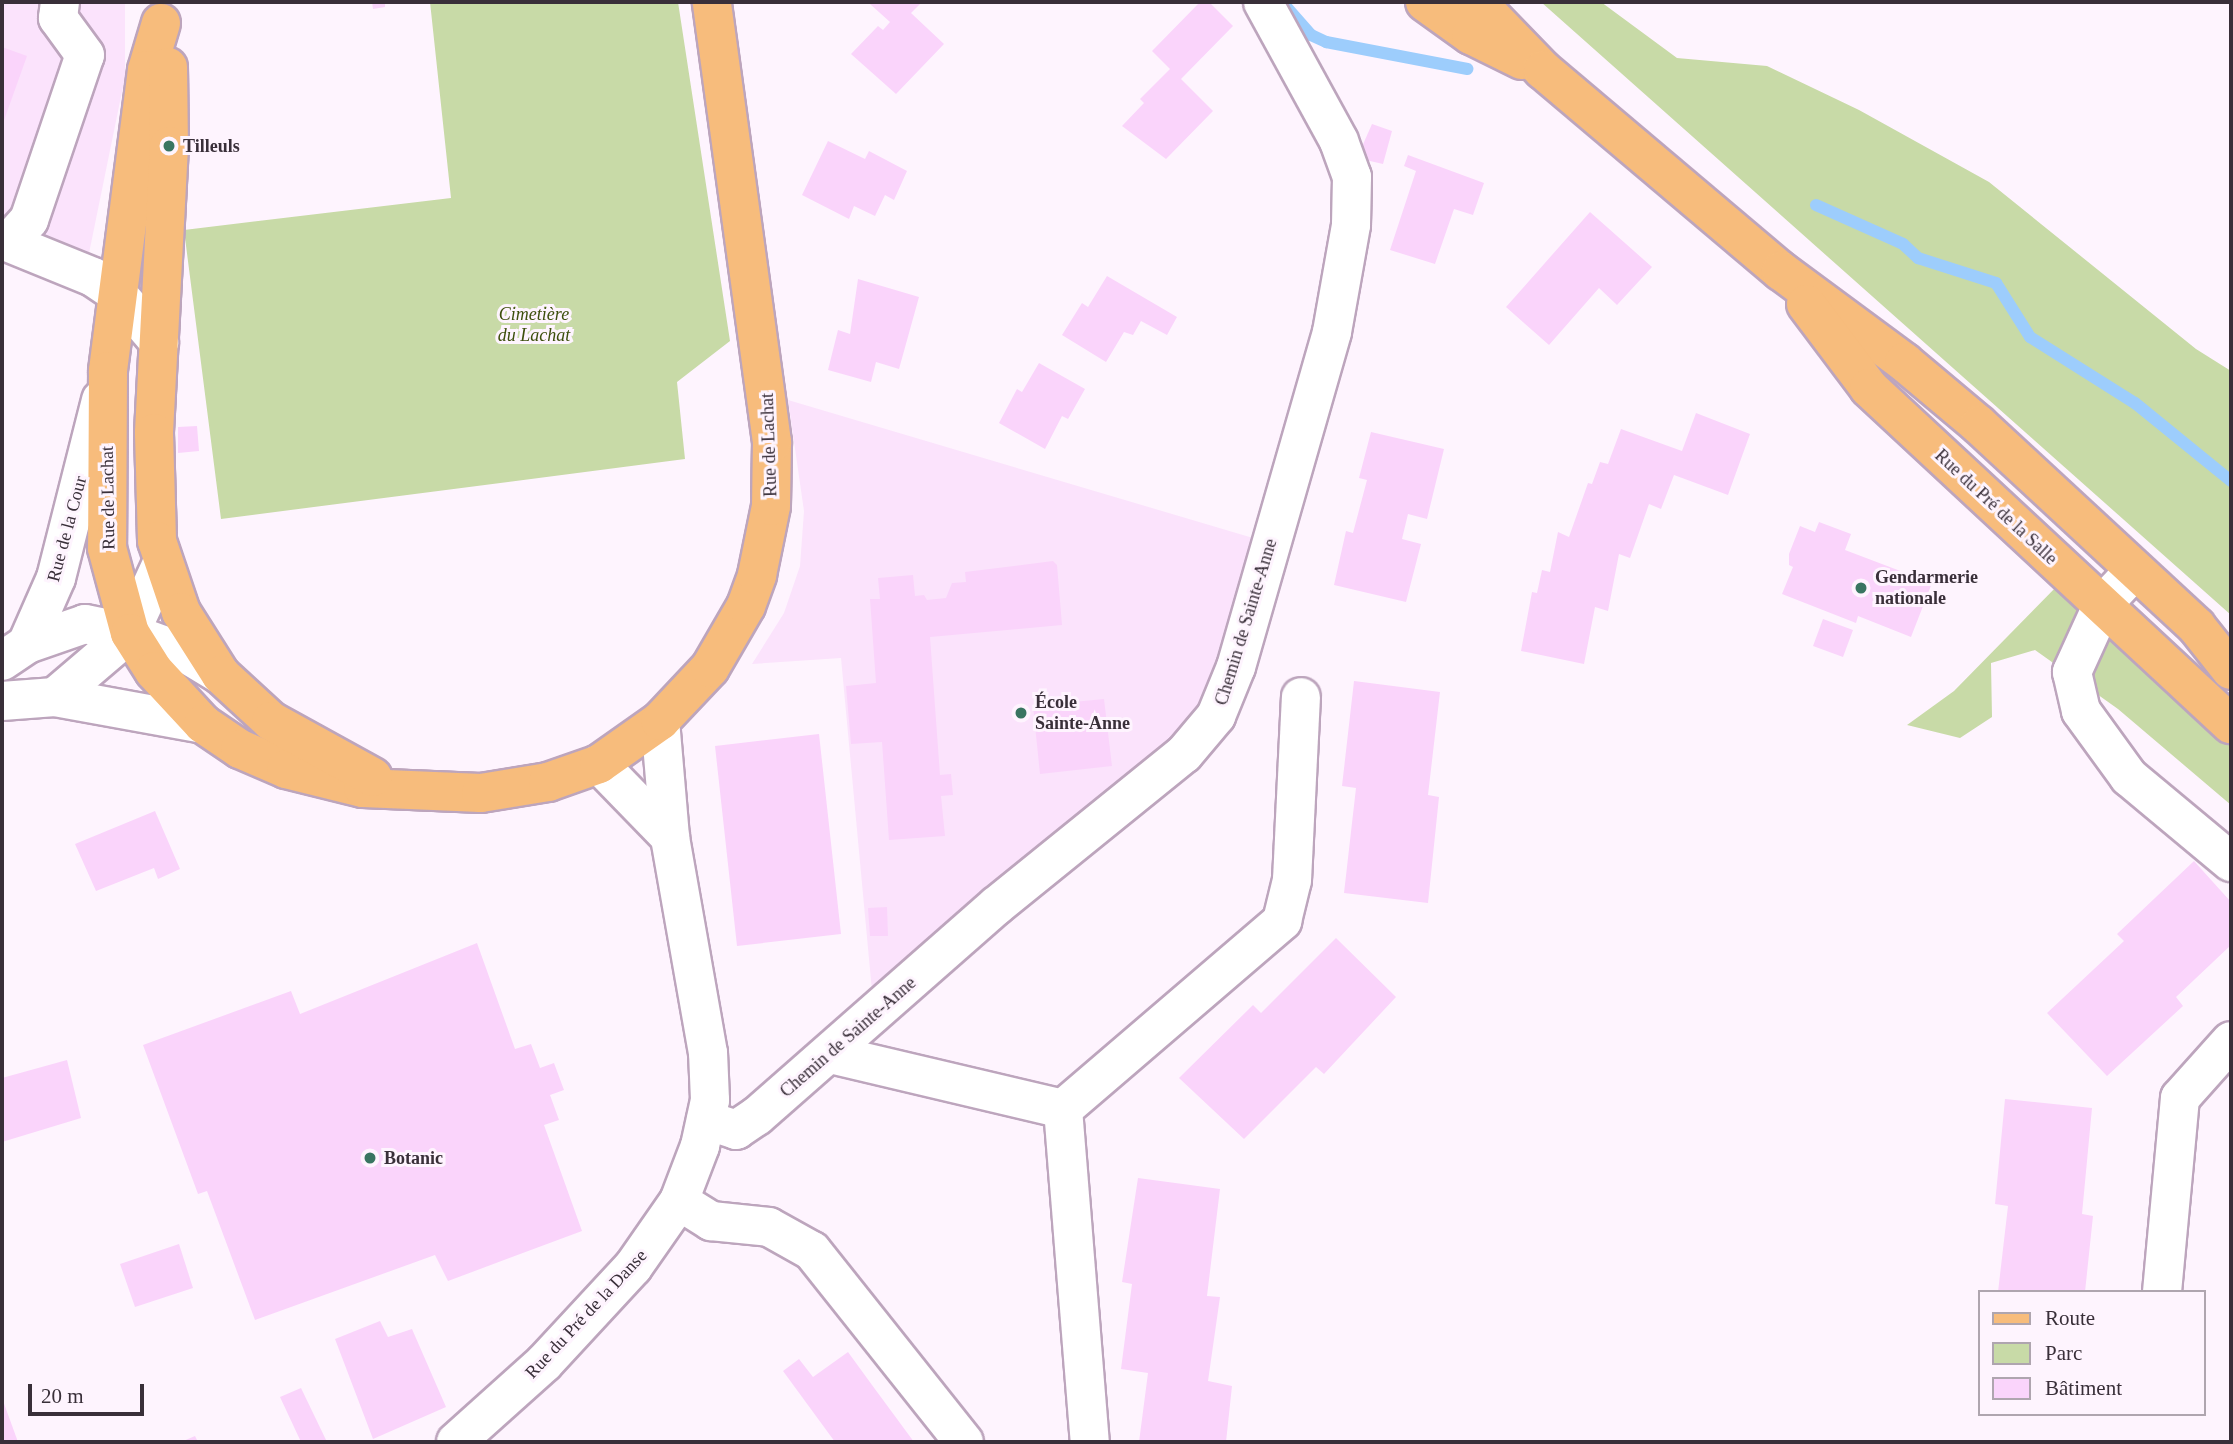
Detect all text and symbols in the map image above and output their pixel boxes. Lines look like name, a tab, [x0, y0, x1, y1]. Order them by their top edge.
place label: Tilleuls	[183, 135, 240, 157]
marker: Tilleuls	[161, 138, 177, 154]
park label: Cimetière du Lachat	[498, 304, 570, 346]
street label: Rue de Lachat	[756, 393, 782, 497]
street label: Rue du Pré de la Salle	[1930, 445, 2062, 569]
street label: Rue de Lachat	[96, 446, 120, 550]
street label: Rue de la Cour	[43, 474, 91, 584]
street label: Chemin de Sainte-Anne	[1210, 536, 1282, 708]
place label: Gendarmerie nationale	[1875, 567, 1978, 610]
marker: Gendarmerie nationale	[1853, 580, 1869, 596]
place label: École Sainte-Anne	[1035, 692, 1130, 734]
marker: École Sainte-Anne	[1013, 705, 1029, 721]
street label: Chemin de Sainte-Anne	[776, 972, 920, 1102]
place label: Botanic	[384, 1147, 443, 1169]
marker: Botanic	[362, 1150, 378, 1166]
street label: Rue du Pré de la Danse	[521, 1245, 651, 1383]
legend	[1978, 1290, 2205, 1416]
text: Route	[2045, 1306, 2095, 1330]
text: Parc	[2045, 1341, 2082, 1365]
scale bar	[32, 1370, 147, 1414]
text: Bâtiment	[2045, 1376, 2122, 1400]
text: 20 m	[41, 1384, 84, 1408]

